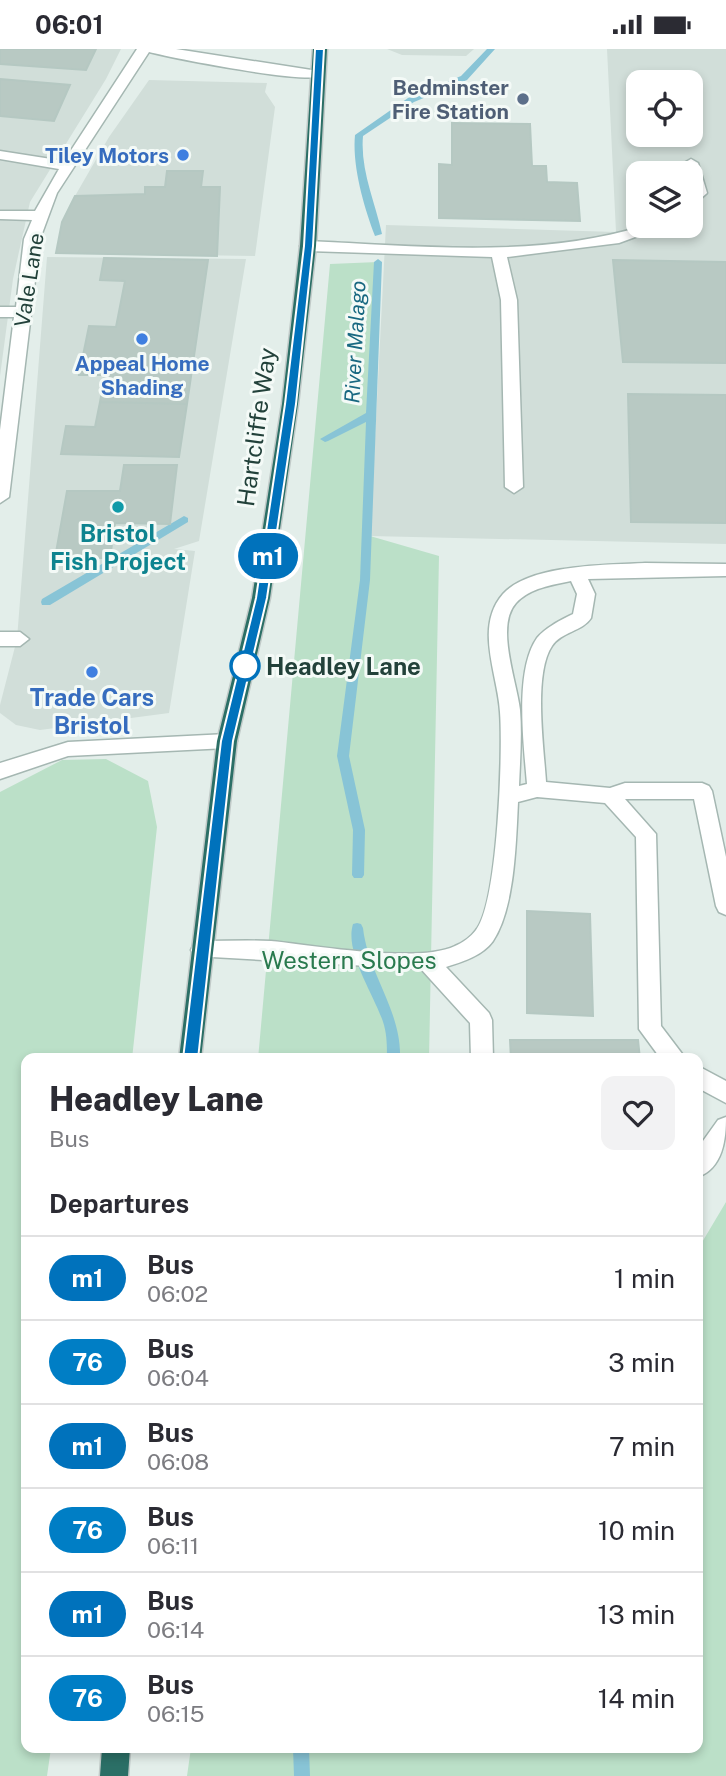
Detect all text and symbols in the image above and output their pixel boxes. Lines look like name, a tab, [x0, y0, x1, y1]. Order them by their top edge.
text: 06:01	[35, 9, 104, 40]
map controls	[626, 70, 703, 238]
button: locate	[626, 70, 703, 147]
place label: Bedminster Fire Station	[392, 75, 509, 124]
marker: Bedminster Fire Station	[515, 91, 531, 107]
place label: Tiley Motors	[45, 143, 169, 168]
marker: Tiley Motors	[175, 147, 191, 163]
button: layers	[626, 161, 703, 238]
street label: Vale Lane	[9, 231, 49, 329]
water label: River Malago	[339, 280, 371, 404]
marker: Appeal Home Shading	[134, 331, 150, 347]
street label: Hartcliffe Way	[231, 346, 281, 508]
place label: Appeal Home Shading	[74, 351, 210, 400]
marker: Bristol Fish Project	[110, 499, 126, 515]
place label: Bristol Fish Project	[50, 519, 186, 575]
line badge: m1	[236, 533, 300, 579]
text: m1	[252, 542, 284, 570]
marker: Headley Lane	[230, 651, 260, 681]
place label: Headley Lane	[266, 652, 421, 680]
marker: Trade Cars Bristol	[84, 664, 100, 680]
place label: Trade Cars Bristol	[30, 683, 154, 739]
park label: Western Slopes	[261, 946, 437, 974]
button: heart	[601, 1076, 675, 1150]
text: Headley Lane	[49, 1080, 264, 1118]
text: Bus	[49, 1125, 89, 1152]
text: Departures	[49, 1188, 189, 1219]
text: Bus	[147, 1249, 194, 1280]
text: 1 min	[614, 1263, 675, 1294]
text: m1	[72, 1264, 103, 1292]
text: 06:02	[147, 1280, 208, 1307]
text: Bus	[147, 1333, 194, 1364]
text: 3 min	[608, 1347, 675, 1378]
text: 76	[72, 1348, 103, 1376]
text: 06:04	[147, 1364, 209, 1391]
text: Bus	[147, 1417, 194, 1448]
text: 7 min	[609, 1431, 675, 1462]
text: m1	[72, 1432, 103, 1460]
text: 06:08	[147, 1448, 209, 1475]
text: Bus	[147, 1501, 194, 1532]
text: 10 min	[598, 1515, 675, 1546]
text: 76	[72, 1516, 103, 1544]
text: 06:11	[147, 1532, 199, 1559]
text: Bus	[147, 1585, 194, 1616]
text: 13 min	[598, 1599, 675, 1630]
text: m1	[72, 1600, 103, 1628]
text: 06:14	[147, 1616, 204, 1643]
text: Bus	[147, 1669, 194, 1700]
text: 14 min	[598, 1683, 675, 1714]
text: 76	[72, 1684, 103, 1712]
text: 06:15	[147, 1700, 205, 1727]

